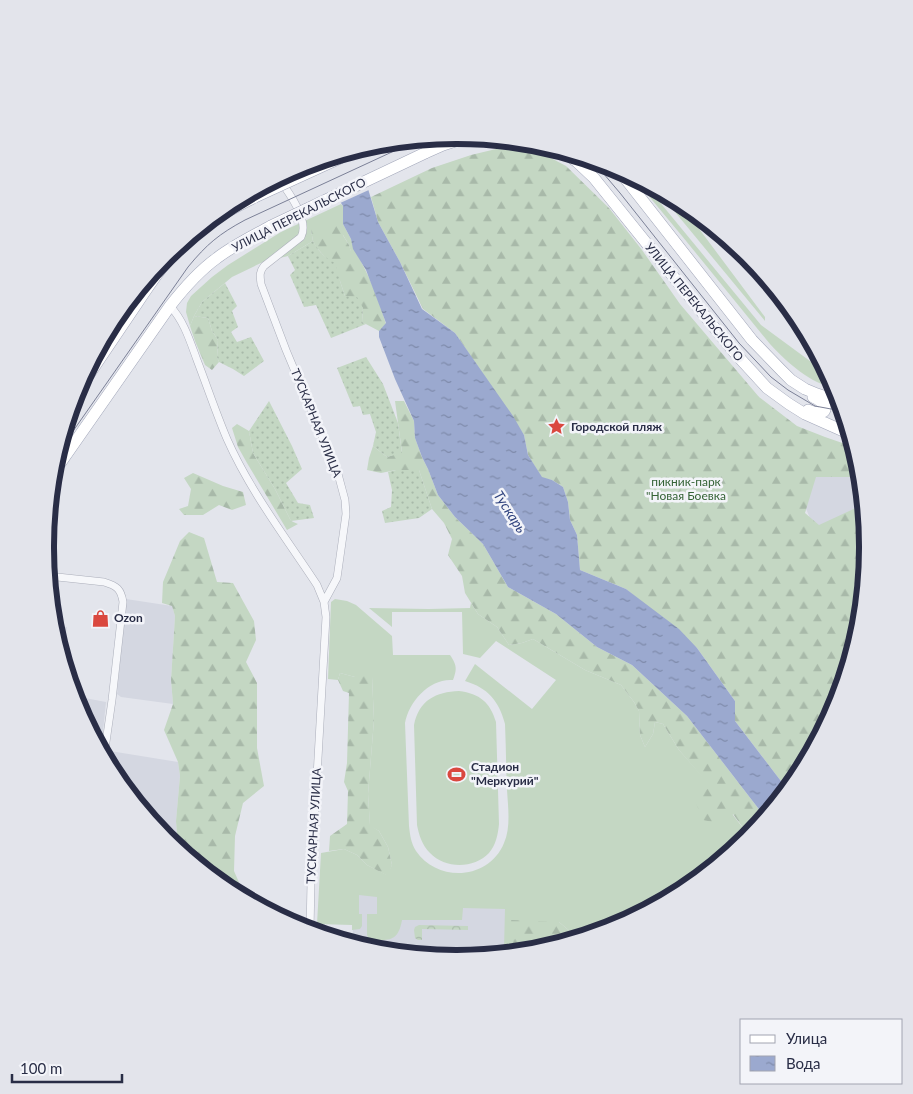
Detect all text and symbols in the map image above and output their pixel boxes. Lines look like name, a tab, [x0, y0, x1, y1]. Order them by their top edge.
street label: УЛИЦА ПЕРЕКАЛЬСКОГО	[229, 174, 369, 255]
street label: УЛИЦА ПЕРЕКАЛЬСКОГО	[642, 239, 747, 364]
street label: ТУСКАРНАЯ УЛИЦА	[288, 366, 346, 480]
place icon: Городской пляж	[547, 417, 567, 437]
place label: Городской пляж	[571, 419, 662, 434]
park label: пикник-парк "Новая Боевка	[646, 474, 726, 503]
water label: Тускарь	[491, 487, 530, 536]
shop icon: Ozon	[90, 608, 110, 628]
place label: Ozon	[114, 610, 143, 625]
place label: Стадион "Меркурий"	[471, 759, 539, 788]
sports icon: Стадион "Меркурий"	[447, 764, 467, 784]
street label: ТУСКАРНАЯ УЛИЦА	[303, 767, 324, 884]
legend	[740, 1019, 903, 1084]
text: Улица	[786, 1029, 827, 1047]
scale bar	[12, 1052, 122, 1084]
text: Вода	[786, 1054, 821, 1072]
text: 100 m	[20, 1059, 62, 1077]

